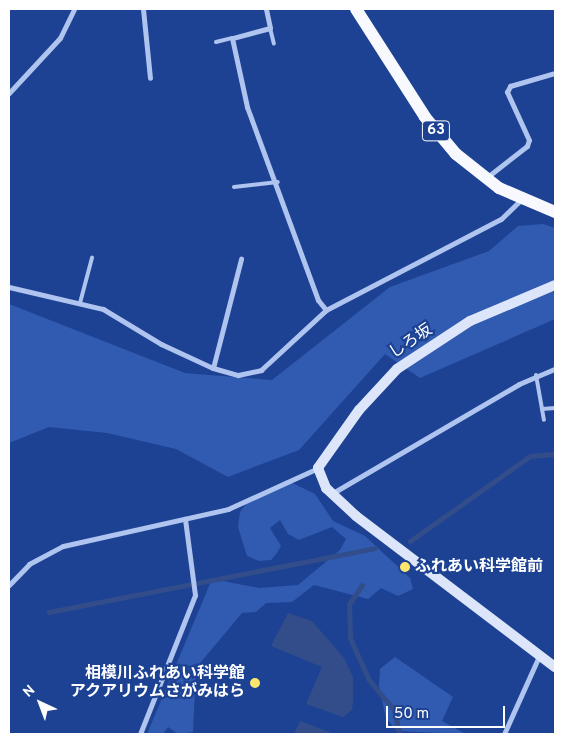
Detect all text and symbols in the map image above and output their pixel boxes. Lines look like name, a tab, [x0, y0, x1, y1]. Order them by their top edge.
road number: 63	[421, 118, 451, 144]
street label: しろ坂	[386, 321, 436, 363]
place label: ふれあい科学館前	[415, 557, 543, 577]
marker: ふれあい科学館前	[399, 561, 411, 573]
place label: 相模川ふれあい科学館 アクアリウムさがみはら	[69, 664, 245, 702]
marker: 相模川ふれあい科学館 アクアリウムさがみはら	[249, 677, 261, 689]
north arrow	[15, 678, 65, 728]
text: N	[20, 682, 39, 701]
scale bar	[389, 696, 508, 728]
text: 50 m	[394, 705, 429, 724]

